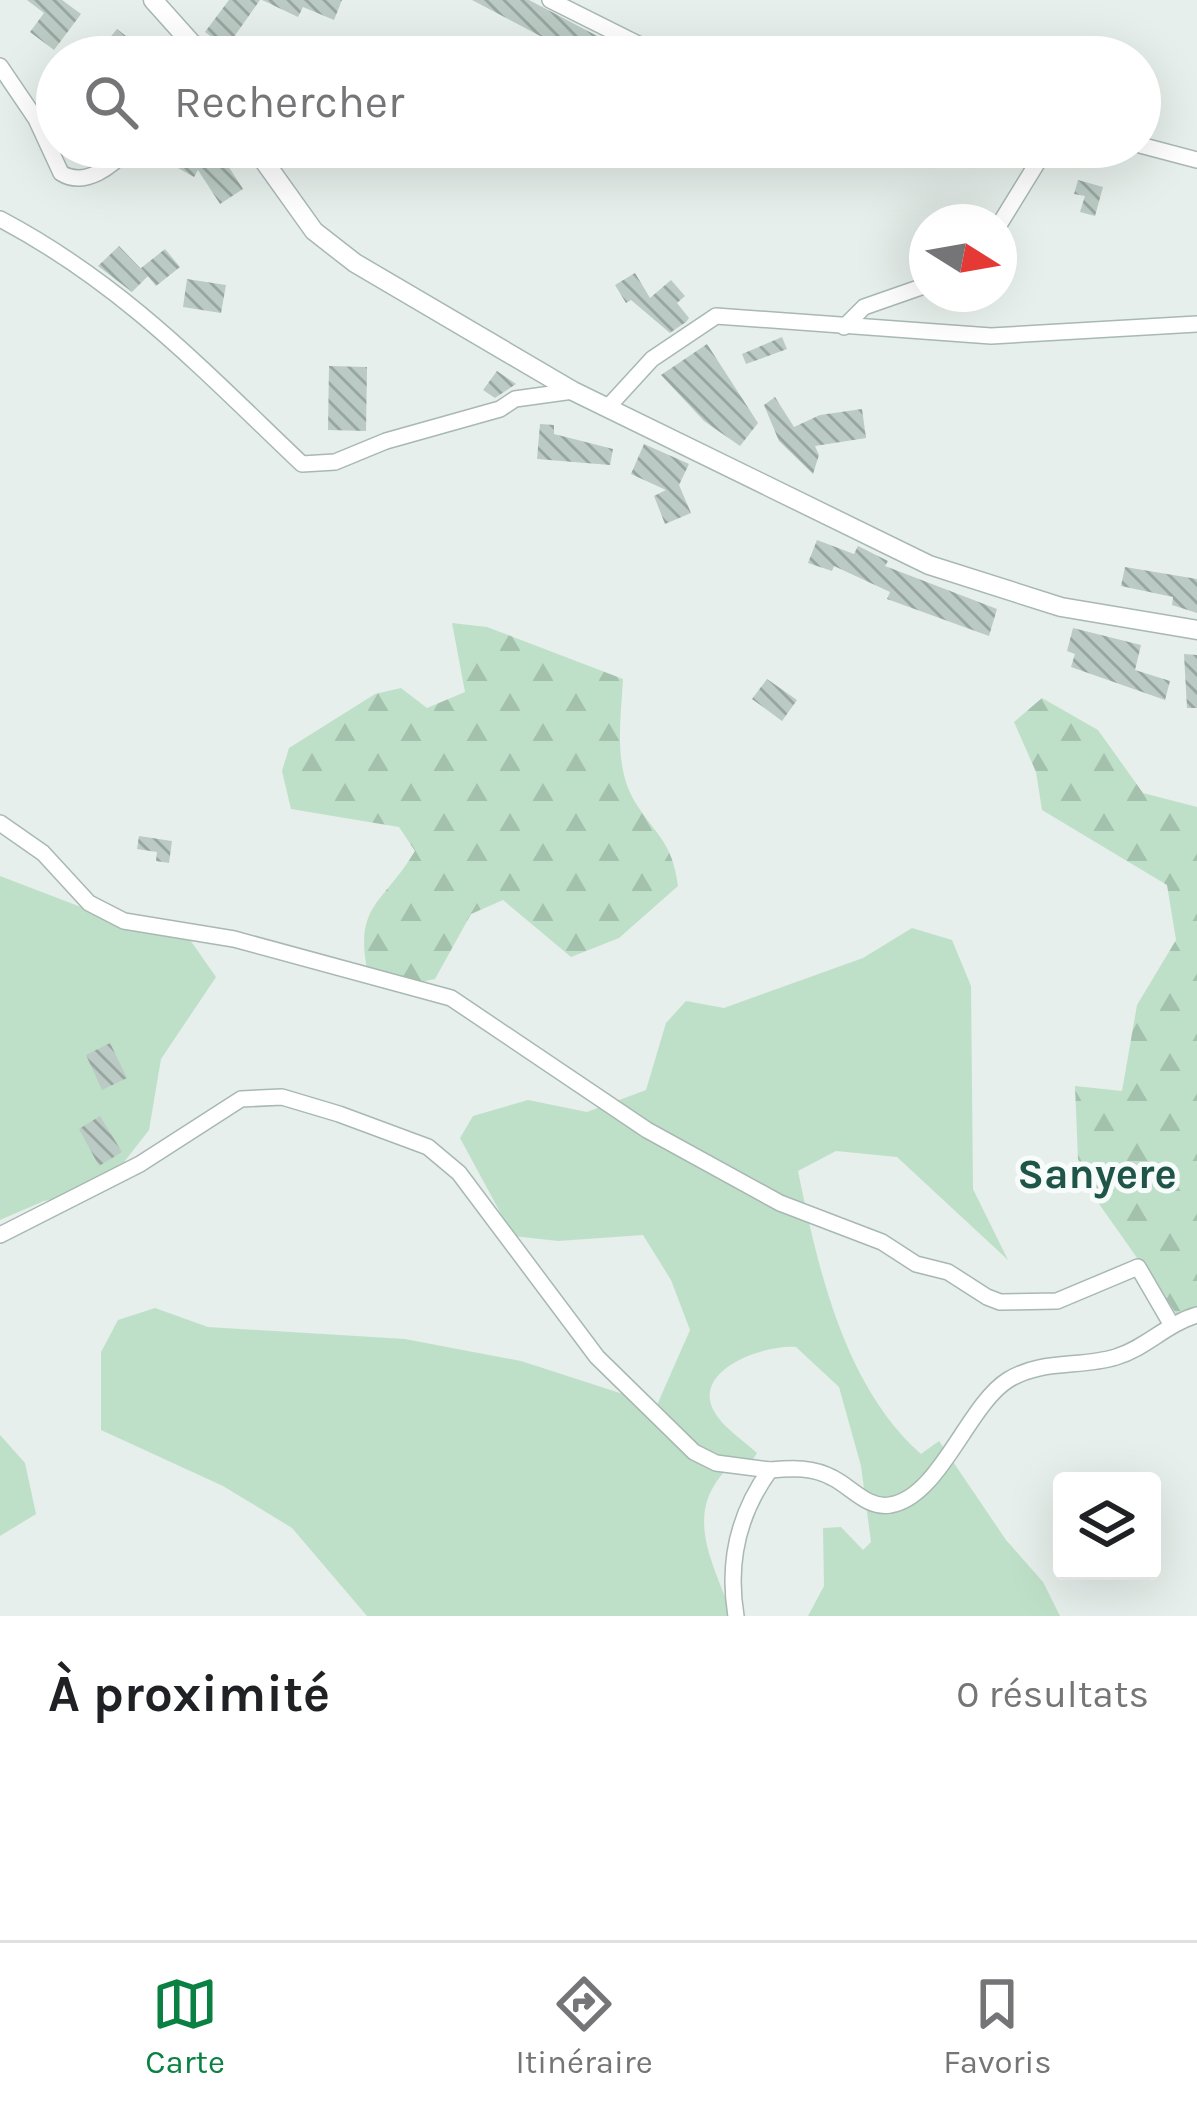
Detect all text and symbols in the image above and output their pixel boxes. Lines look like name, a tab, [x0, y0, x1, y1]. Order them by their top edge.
search box	[36, 36, 1161, 168]
icon: search	[78, 69, 144, 135]
text: Rechercher	[174, 76, 404, 128]
north arrow	[909, 204, 1017, 312]
district label: Sanyere	[1017, 1149, 1177, 1199]
map controls	[1053, 1472, 1161, 1580]
button: layers	[1053, 1472, 1161, 1580]
text: À proximité	[48, 1664, 330, 1724]
text: 0 résultats	[956, 1671, 1149, 1717]
tab: Carte	[145, 1971, 225, 2081]
tab: Itinéraire	[516, 1971, 653, 2081]
tab: Favoris	[943, 1971, 1052, 2081]

